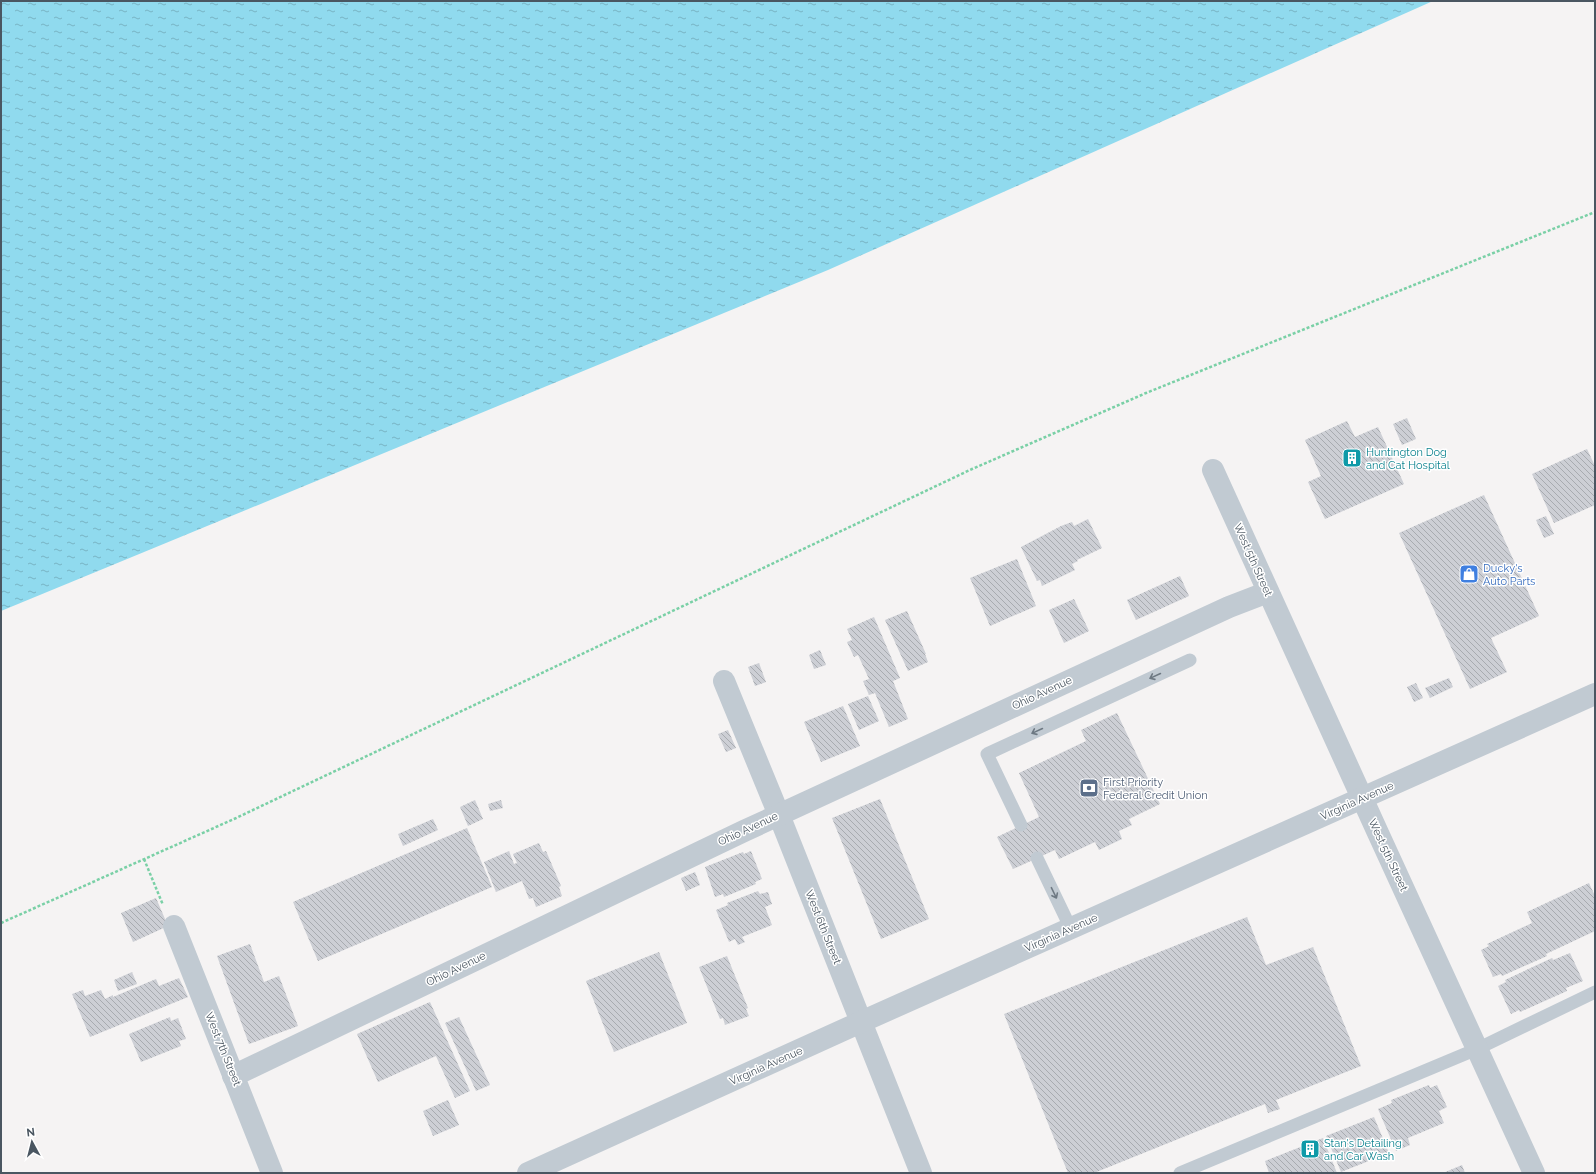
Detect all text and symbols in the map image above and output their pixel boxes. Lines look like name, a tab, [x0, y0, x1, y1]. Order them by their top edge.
place label: Huntington Dog and Cat Hospital	[1366, 446, 1450, 472]
building icon: Huntington Dog and Cat Hospital	[1341, 447, 1363, 469]
street label: West 5th Street	[1231, 522, 1275, 599]
place label: Ducky's Auto Parts	[1483, 562, 1535, 588]
shop icon: Ducky's Auto Parts	[1458, 563, 1480, 585]
street label: Ohio Avenue	[1010, 673, 1075, 713]
one-way arrow	[1149, 673, 1161, 680]
one-way arrow	[1031, 728, 1043, 735]
place label: First Priority Federal Credit Union	[1103, 776, 1208, 802]
bank icon: First Priority Federal Credit Union	[1078, 777, 1100, 799]
street label: Virginia Avenue	[1318, 779, 1396, 823]
street label: Ohio Avenue	[716, 809, 781, 849]
street label: West 5th Street	[1366, 817, 1411, 894]
one-way arrow	[1051, 887, 1058, 899]
street label: West 6th Street	[802, 888, 844, 966]
street label: Virginia Avenue	[1022, 911, 1100, 955]
street label: Ohio Avenue	[424, 949, 488, 989]
street label: West 7th Street	[202, 1010, 244, 1088]
street label: Virginia Avenue	[727, 1044, 805, 1088]
north arrow	[12, 1122, 52, 1162]
text: N	[26, 1126, 36, 1140]
place label: Stan's Detailing and Car Wash	[1324, 1137, 1402, 1163]
building icon: Stan's Detailing and Car Wash	[1299, 1138, 1321, 1160]

